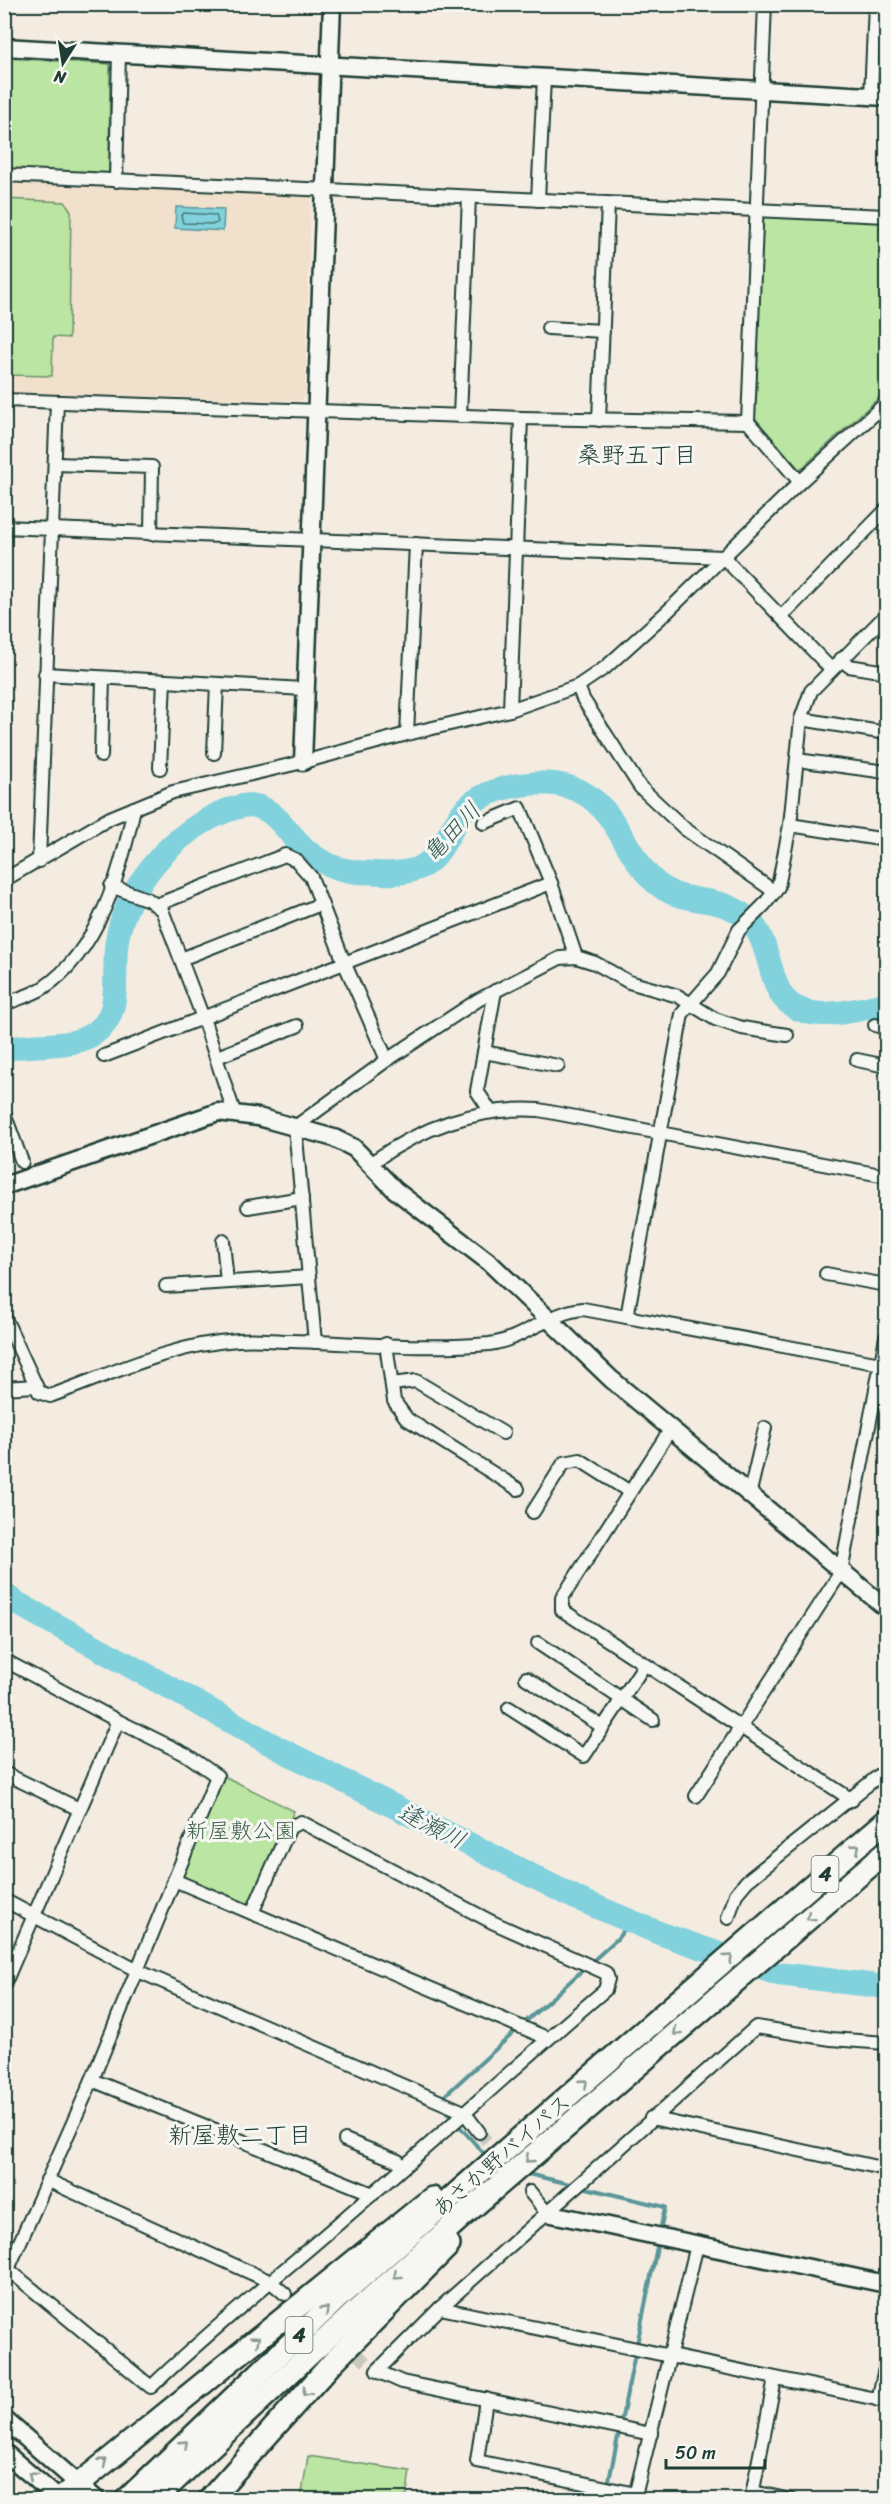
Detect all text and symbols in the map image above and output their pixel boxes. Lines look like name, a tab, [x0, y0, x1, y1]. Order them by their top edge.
north arrow	[33, 33, 93, 93]
text: N	[51, 62, 69, 93]
district label: 桑野五丁目	[577, 434, 697, 476]
water label: 亀田川	[412, 791, 492, 873]
water label: 逢瀬川	[390, 1791, 474, 1861]
park label: 新屋敷公園	[186, 1811, 296, 1850]
one-way arrow	[849, 1844, 860, 1855]
road number: 4	[812, 1856, 838, 1892]
one-way arrow	[806, 1910, 817, 1921]
one-way arrow	[722, 1954, 733, 1965]
one-way arrow	[673, 2025, 684, 2036]
one-way arrow	[577, 2079, 588, 2090]
street label: あさか野バイパス	[423, 2084, 580, 2227]
district label: 新屋敷二丁目	[168, 2114, 312, 2156]
one-way arrow	[525, 2152, 536, 2163]
one-way arrow	[393, 2268, 403, 2279]
one-way arrow	[318, 2307, 329, 2318]
road number: 4	[286, 2317, 312, 2353]
one-way arrow	[249, 2336, 260, 2347]
one-way arrow	[302, 2385, 313, 2395]
scale bar	[666, 2432, 765, 2470]
text: 50 m	[675, 2437, 716, 2469]
one-way arrow	[177, 2441, 188, 2452]
one-way arrow	[97, 2458, 108, 2469]
one-way arrow	[28, 2472, 39, 2483]

